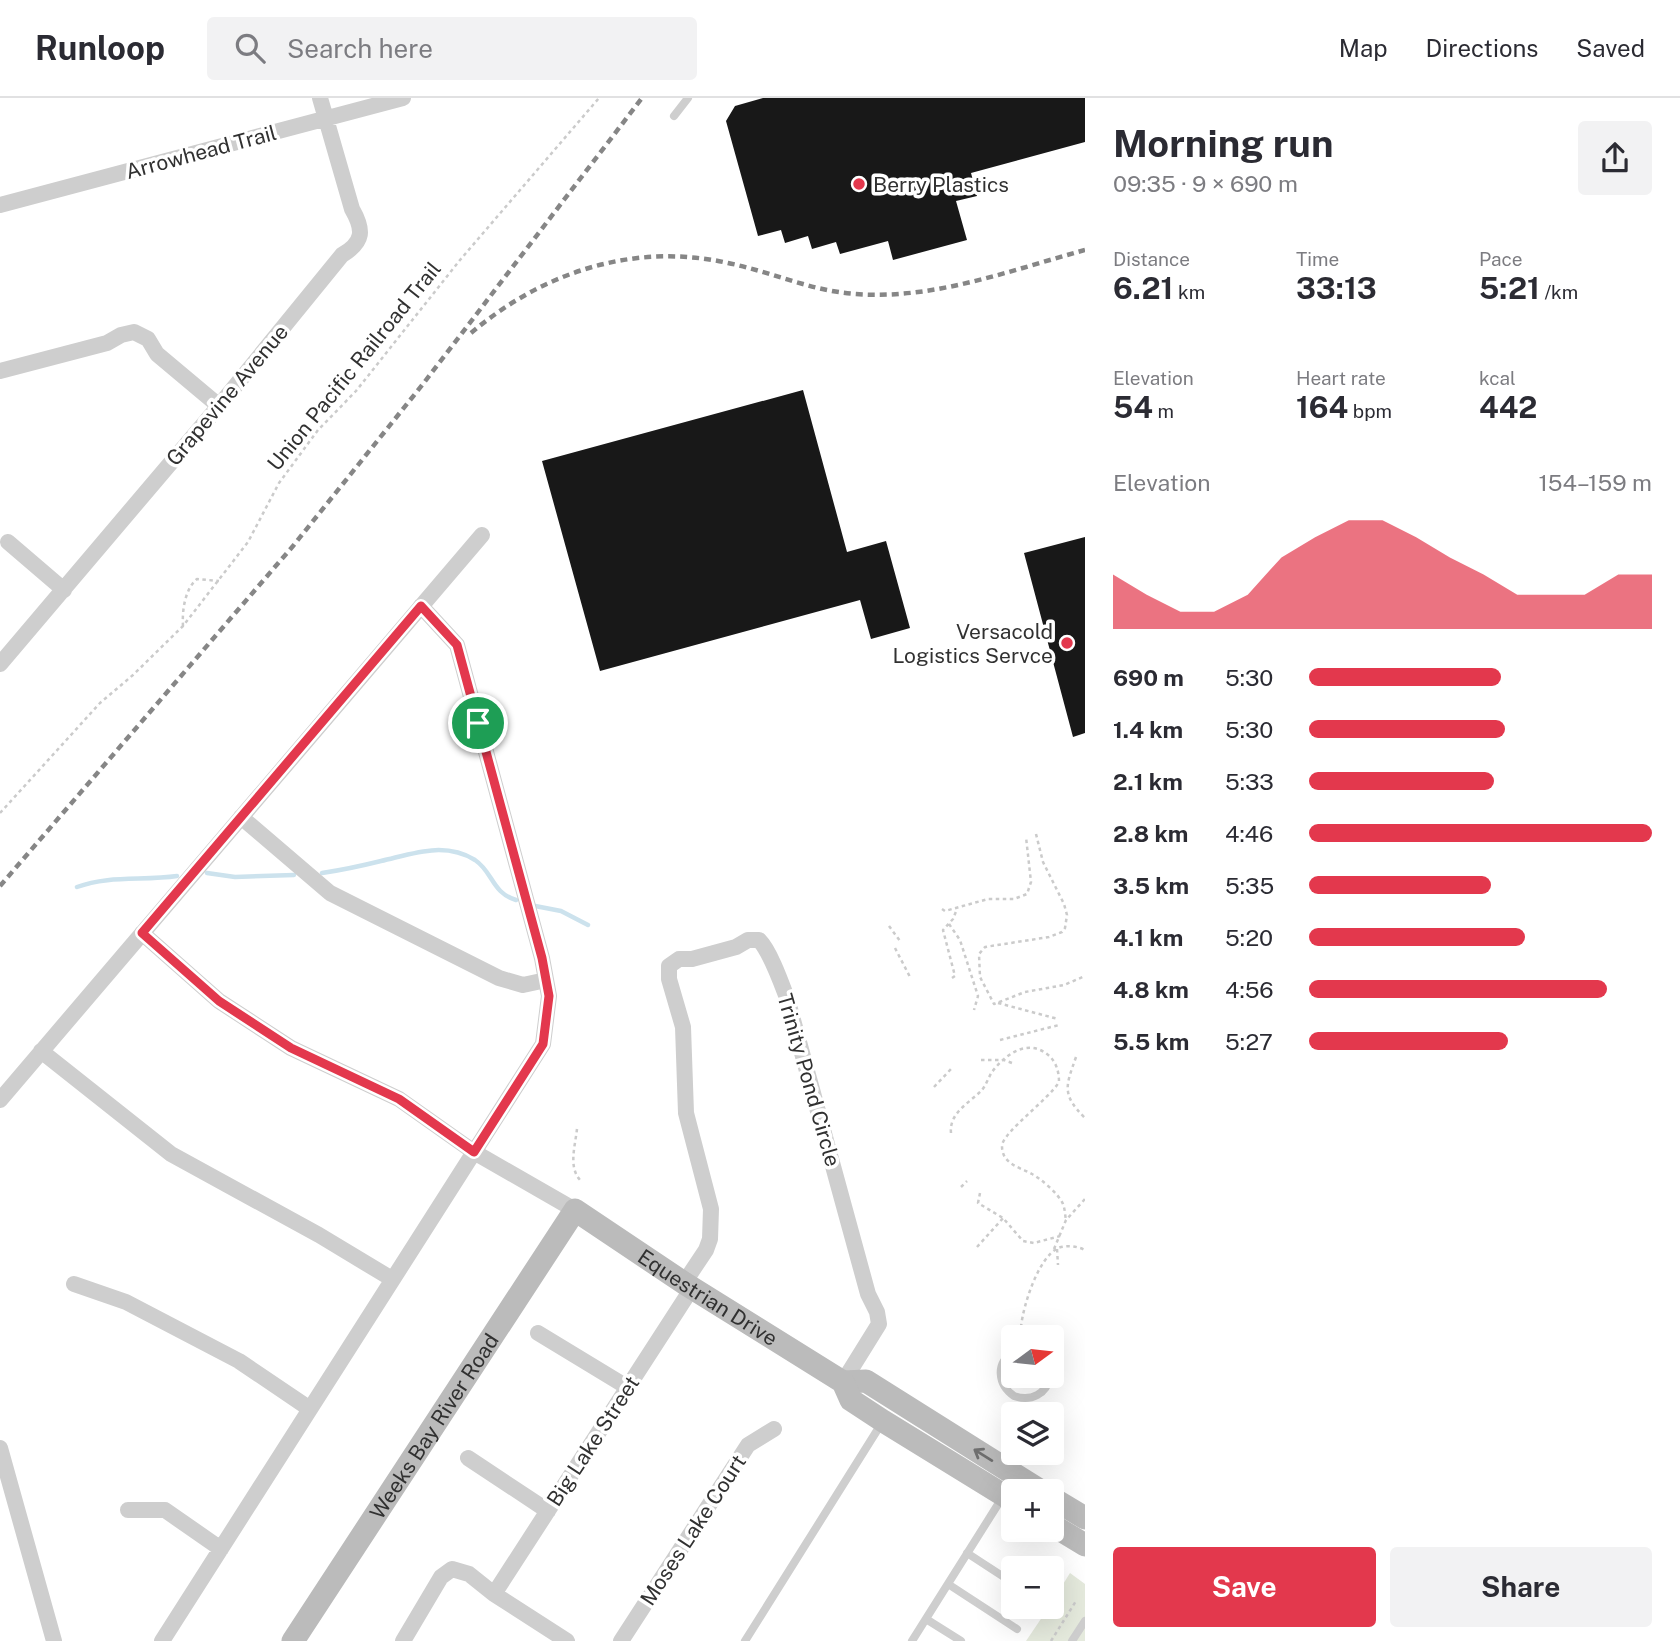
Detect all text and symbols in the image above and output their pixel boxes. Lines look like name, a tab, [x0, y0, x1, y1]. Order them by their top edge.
search box	[207, 17, 697, 80]
text: Runloop	[35, 29, 165, 67]
icon: search	[231, 29, 269, 67]
text: Search here	[287, 33, 433, 64]
text: Map	[1339, 34, 1388, 62]
text: Directions	[1426, 34, 1538, 62]
text: Saved	[1576, 34, 1645, 62]
street label: Arrowhead Trail	[123, 120, 279, 184]
text: Morning run	[1113, 121, 1334, 166]
button: share	[1578, 121, 1652, 195]
text: 09:35 · 9 × 690 m	[1113, 170, 1298, 197]
place label: Berry Plastics	[873, 172, 1009, 197]
marker: Berry Plastics	[851, 176, 867, 192]
text: Distance	[1113, 248, 1190, 270]
text: Time	[1296, 248, 1339, 270]
text: Pace	[1479, 248, 1522, 270]
street label: Union Pacific Railroad Trail	[262, 257, 446, 475]
text: 6.21	[1113, 270, 1173, 306]
text: 33:13	[1296, 270, 1377, 306]
text: 5:21	[1479, 270, 1540, 306]
text: km	[1173, 281, 1205, 303]
text: /km	[1540, 281, 1578, 303]
street label: Grapevine Avenue	[161, 320, 293, 470]
text: Elevation	[1113, 367, 1194, 389]
text: Heart rate	[1296, 367, 1386, 389]
text: kcal	[1479, 367, 1516, 389]
text: 54	[1113, 389, 1153, 425]
text: 164	[1296, 389, 1348, 425]
text: 442	[1479, 389, 1537, 425]
text: m	[1153, 400, 1174, 422]
text: bpm	[1348, 400, 1392, 422]
text: Elevation	[1113, 469, 1211, 496]
text: 154–159 m	[1538, 469, 1652, 496]
place label: Versacold Logistics Servce	[892, 619, 1053, 668]
marker: Versacold Logistics Servce	[1059, 635, 1075, 651]
text: 690 m	[1113, 664, 1184, 691]
text: 5:30	[1225, 664, 1273, 691]
pin	[448, 693, 508, 753]
icon: arrive	[459, 704, 497, 742]
text: 1.4 km	[1113, 716, 1183, 743]
text: 5:30	[1225, 716, 1273, 743]
text: 2.1 km	[1113, 768, 1183, 795]
text: 5:33	[1225, 768, 1274, 795]
text: 2.8 km	[1113, 820, 1188, 847]
text: 4:46	[1225, 820, 1273, 847]
text: 3.5 km	[1113, 872, 1189, 899]
text: 5:35	[1225, 872, 1274, 899]
text: 4.1 km	[1113, 924, 1183, 951]
text: 5:20	[1225, 924, 1273, 951]
text: 4.8 km	[1113, 976, 1189, 1003]
text: 4:56	[1225, 976, 1274, 1003]
street label: Trinity Pond Circle	[772, 991, 846, 1169]
text: 5.5 km	[1113, 1028, 1189, 1055]
text: 5:27	[1225, 1028, 1273, 1055]
street label: Equestrian Drive	[633, 1243, 782, 1351]
north arrow	[1001, 1325, 1064, 1388]
map controls	[1001, 1325, 1064, 1619]
street label: Weeks Bay River Road	[364, 1329, 503, 1523]
street label: Big Lake Street	[542, 1371, 644, 1511]
button: layers	[1001, 1402, 1064, 1465]
one-way arrow	[974, 1447, 993, 1462]
street label: Moses Lake Court	[635, 1450, 751, 1610]
button: +	[1001, 1479, 1064, 1542]
button: Save	[1113, 1547, 1376, 1627]
button: Share	[1390, 1547, 1652, 1627]
button: −	[1001, 1556, 1064, 1619]

